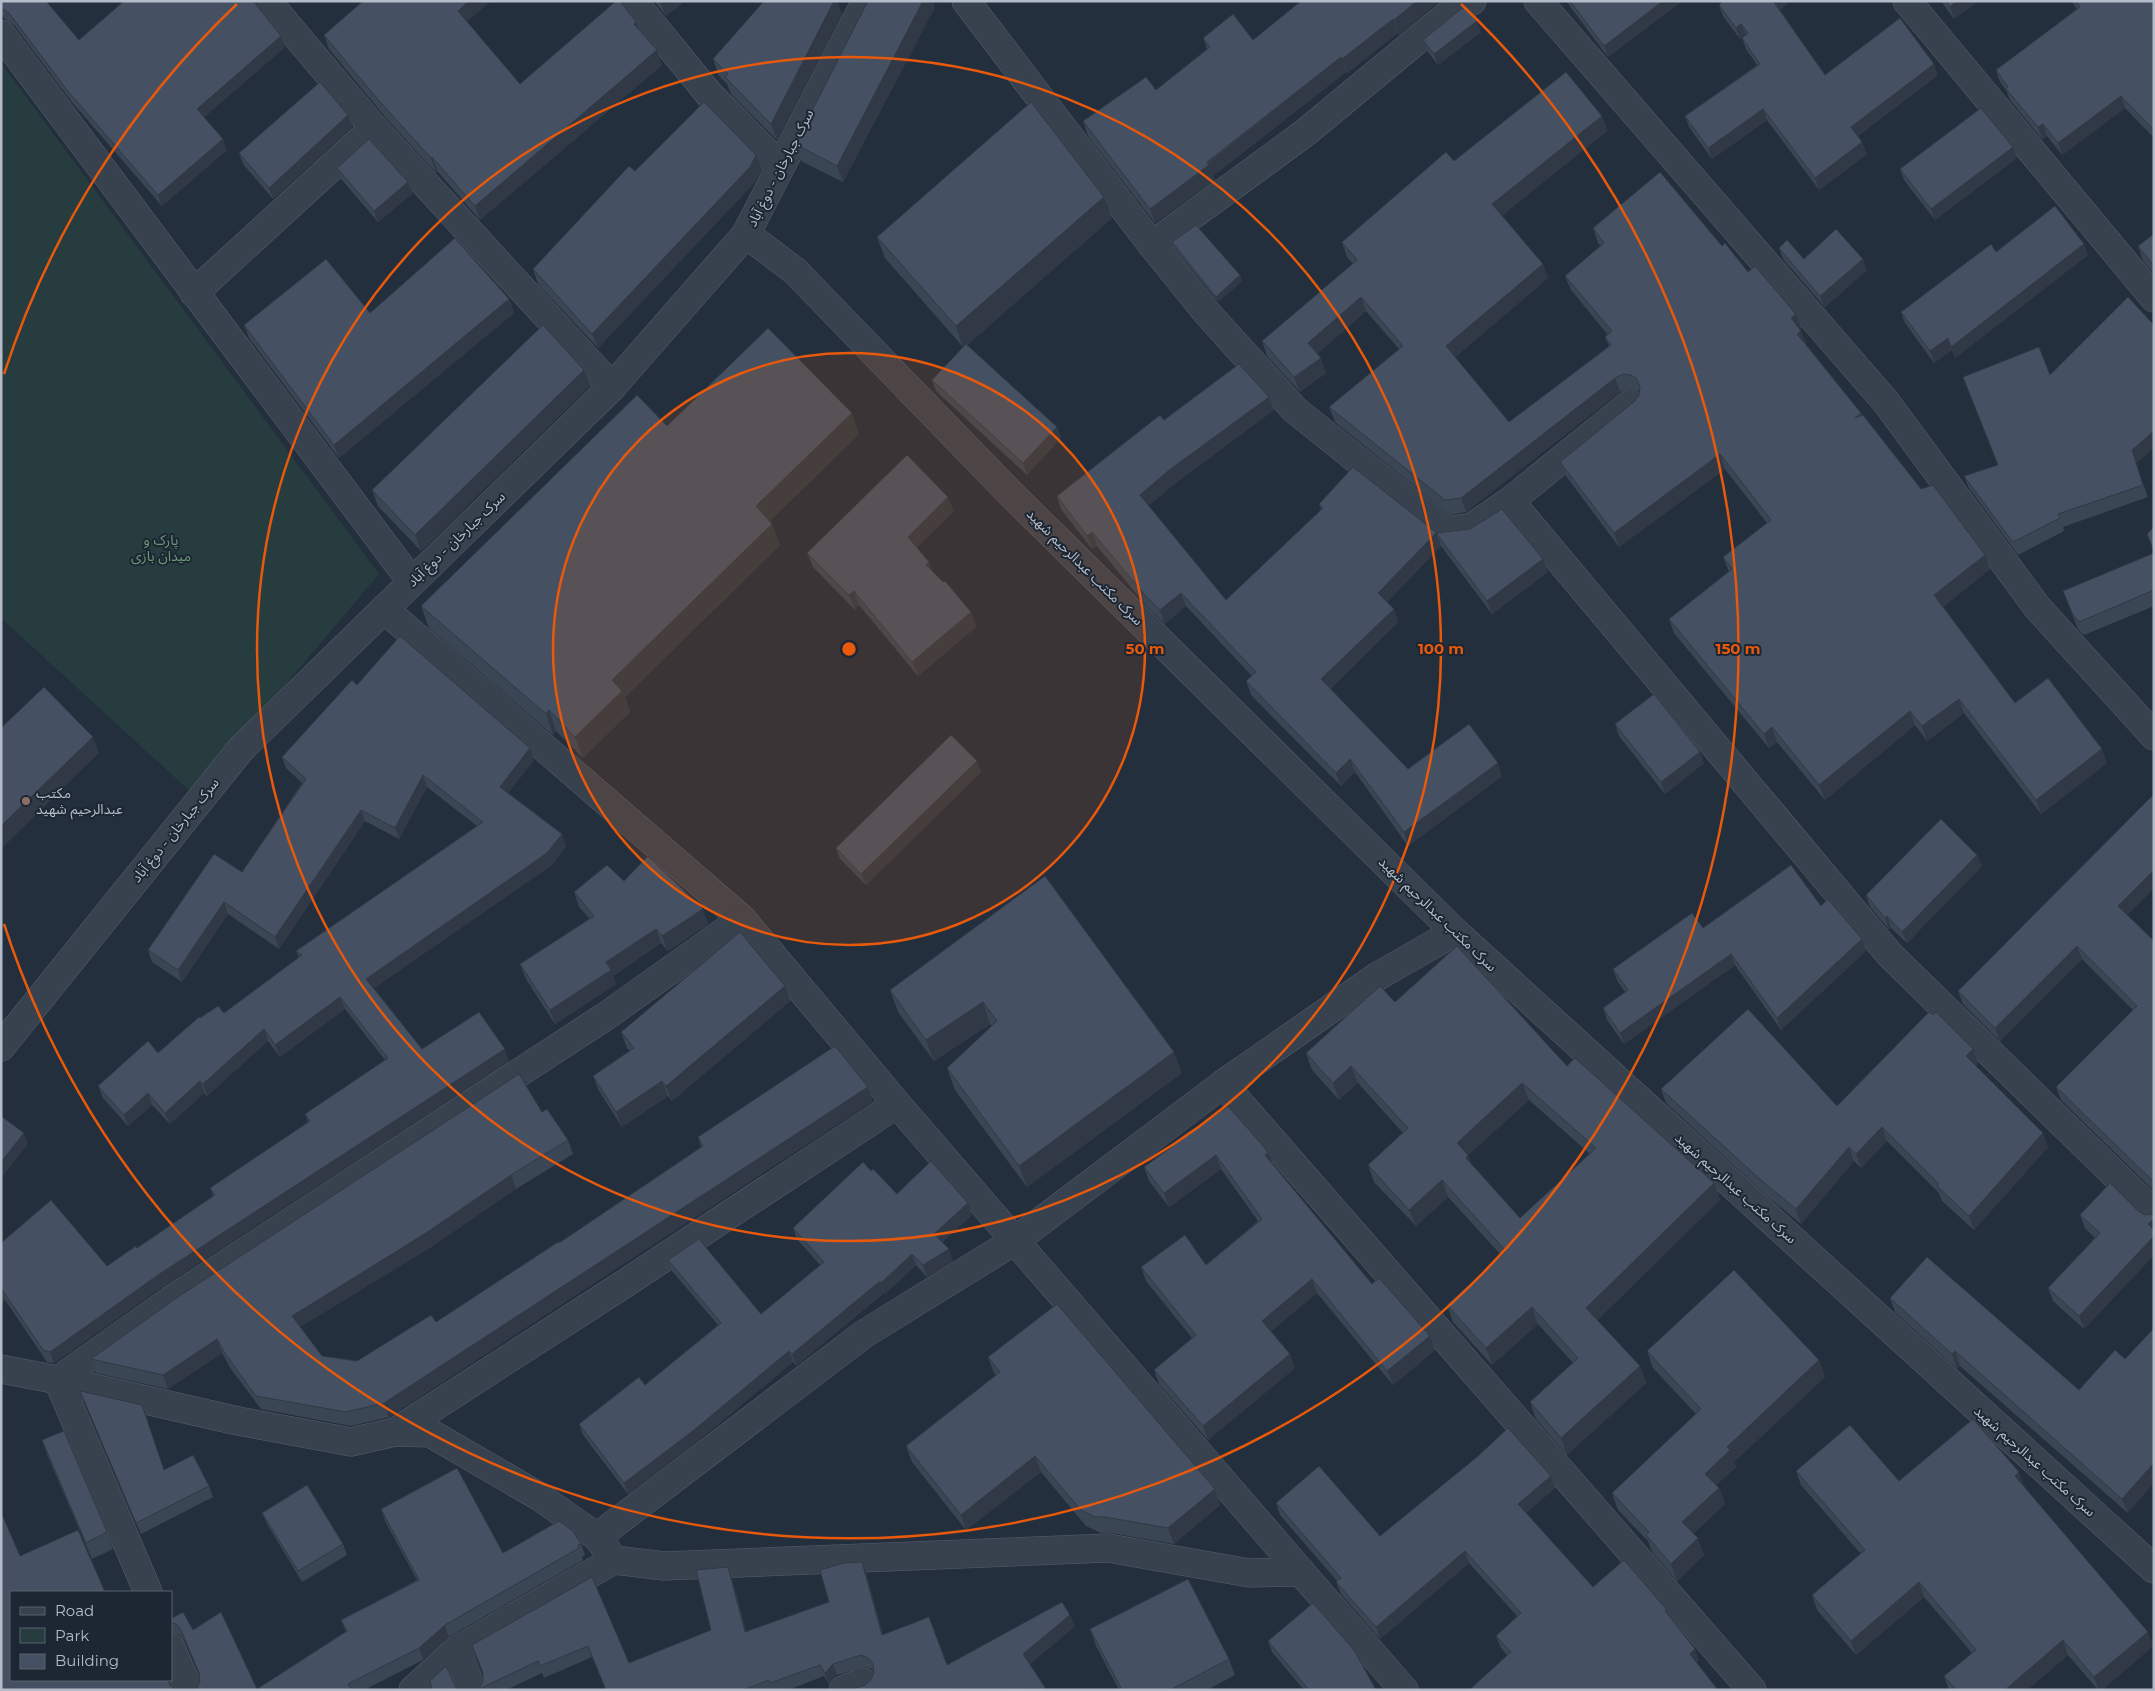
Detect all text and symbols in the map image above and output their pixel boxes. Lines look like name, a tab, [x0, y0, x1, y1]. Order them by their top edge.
street label: سرک جبارخان - دوغ آباد	[743, 106, 819, 231]
street label: سرک جبارخان - دوغ آباد	[403, 487, 510, 592]
street label: سرک مکتب عبدالرحیم شهید	[1022, 505, 1147, 630]
park label: پارک و میدان بازی	[131, 531, 191, 565]
text: 50 m	[1125, 639, 1165, 658]
text: 100 m	[1418, 639, 1464, 658]
text: 150 m	[1716, 639, 1760, 658]
centre of rings	[840, 640, 858, 658]
street label: سرک جبارخان - دوغ آباد	[127, 774, 224, 887]
place label: مکتب عبدالرحیم شهید	[36, 784, 123, 820]
marker: مکتب عبدالرحیم شهید	[20, 795, 32, 807]
street label: سرک مکتب عبدالرحیم شهید	[1374, 853, 1501, 977]
street label: سرک مکتب عبدالرحیم شهید	[1670, 1129, 1801, 1249]
street label: سرک مکتب عبدالرحیم شهید	[1969, 1402, 2100, 1522]
legend	[10, 1591, 172, 1681]
text: Road	[55, 1601, 94, 1620]
text: Park	[55, 1626, 89, 1645]
text: Building	[55, 1651, 119, 1670]

